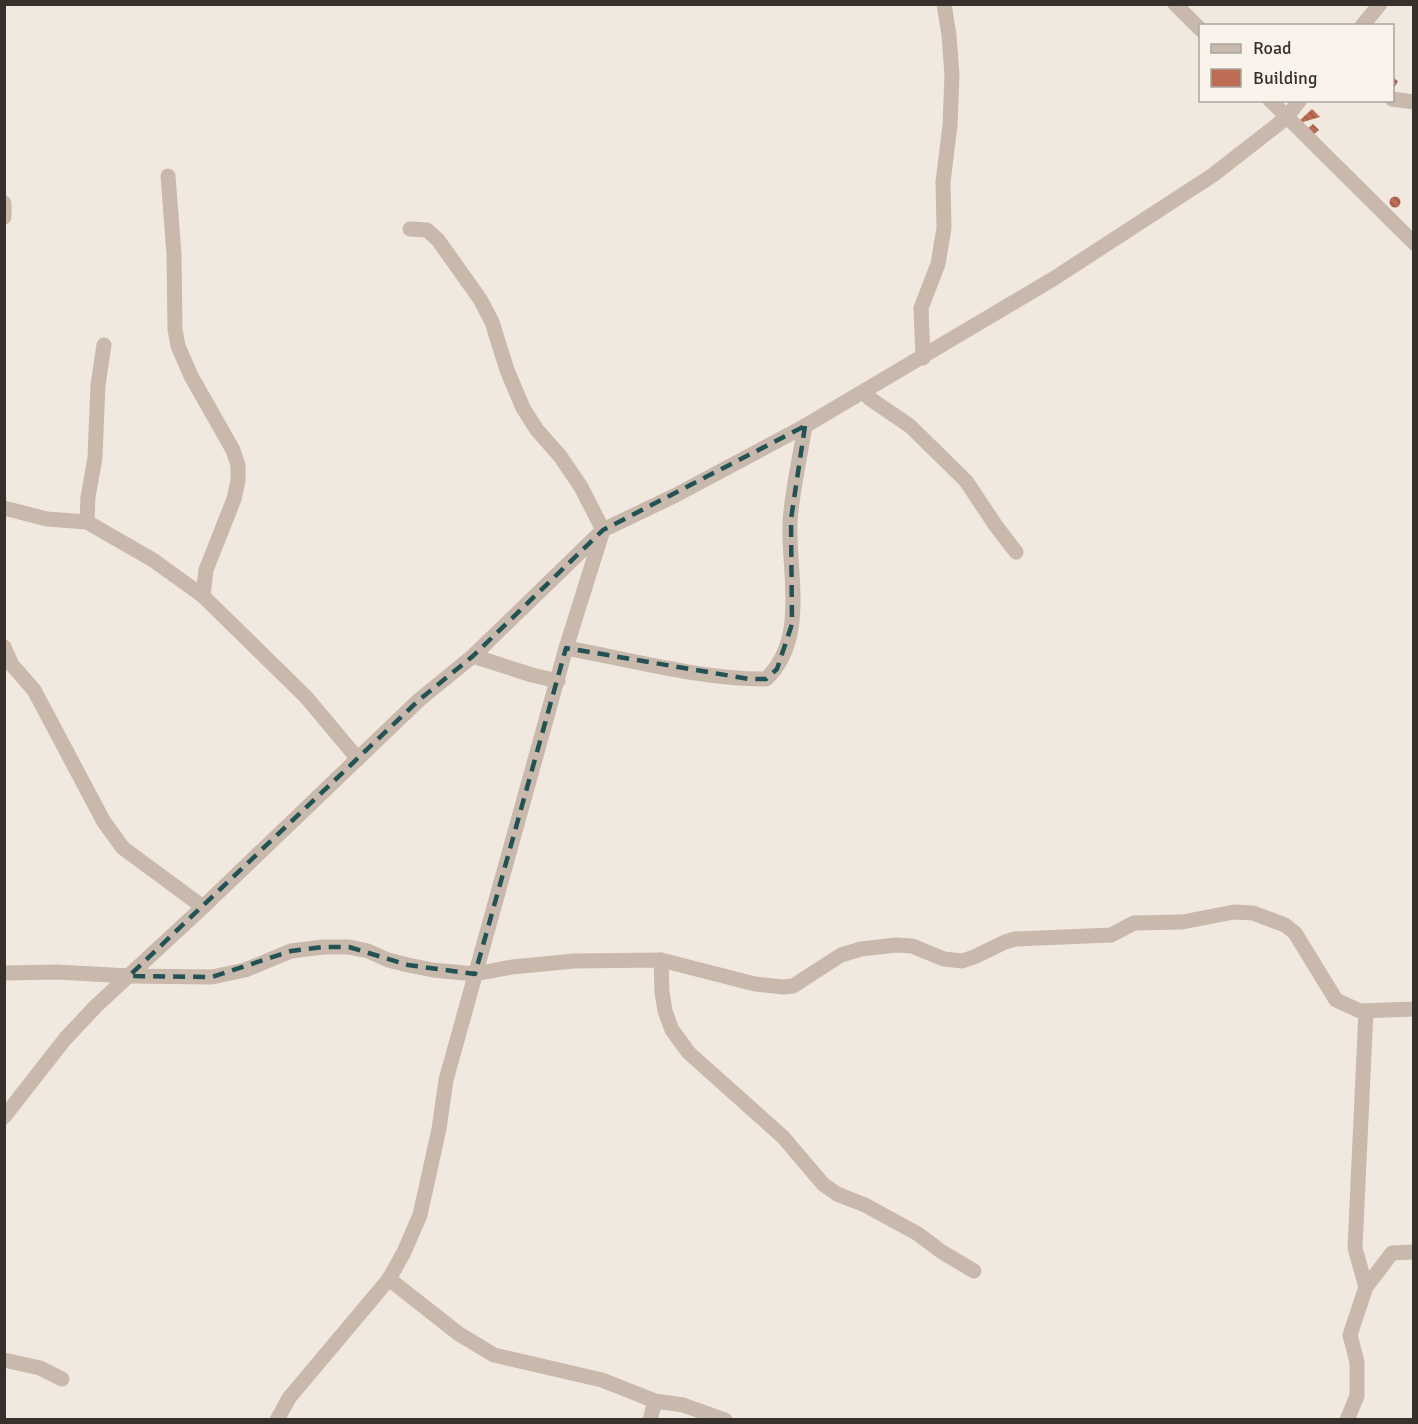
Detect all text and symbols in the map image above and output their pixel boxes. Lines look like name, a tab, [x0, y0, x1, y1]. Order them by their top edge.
legend	[1199, 24, 1394, 102]
text: Road	[1253, 37, 1292, 59]
text: Building	[1253, 67, 1317, 89]

